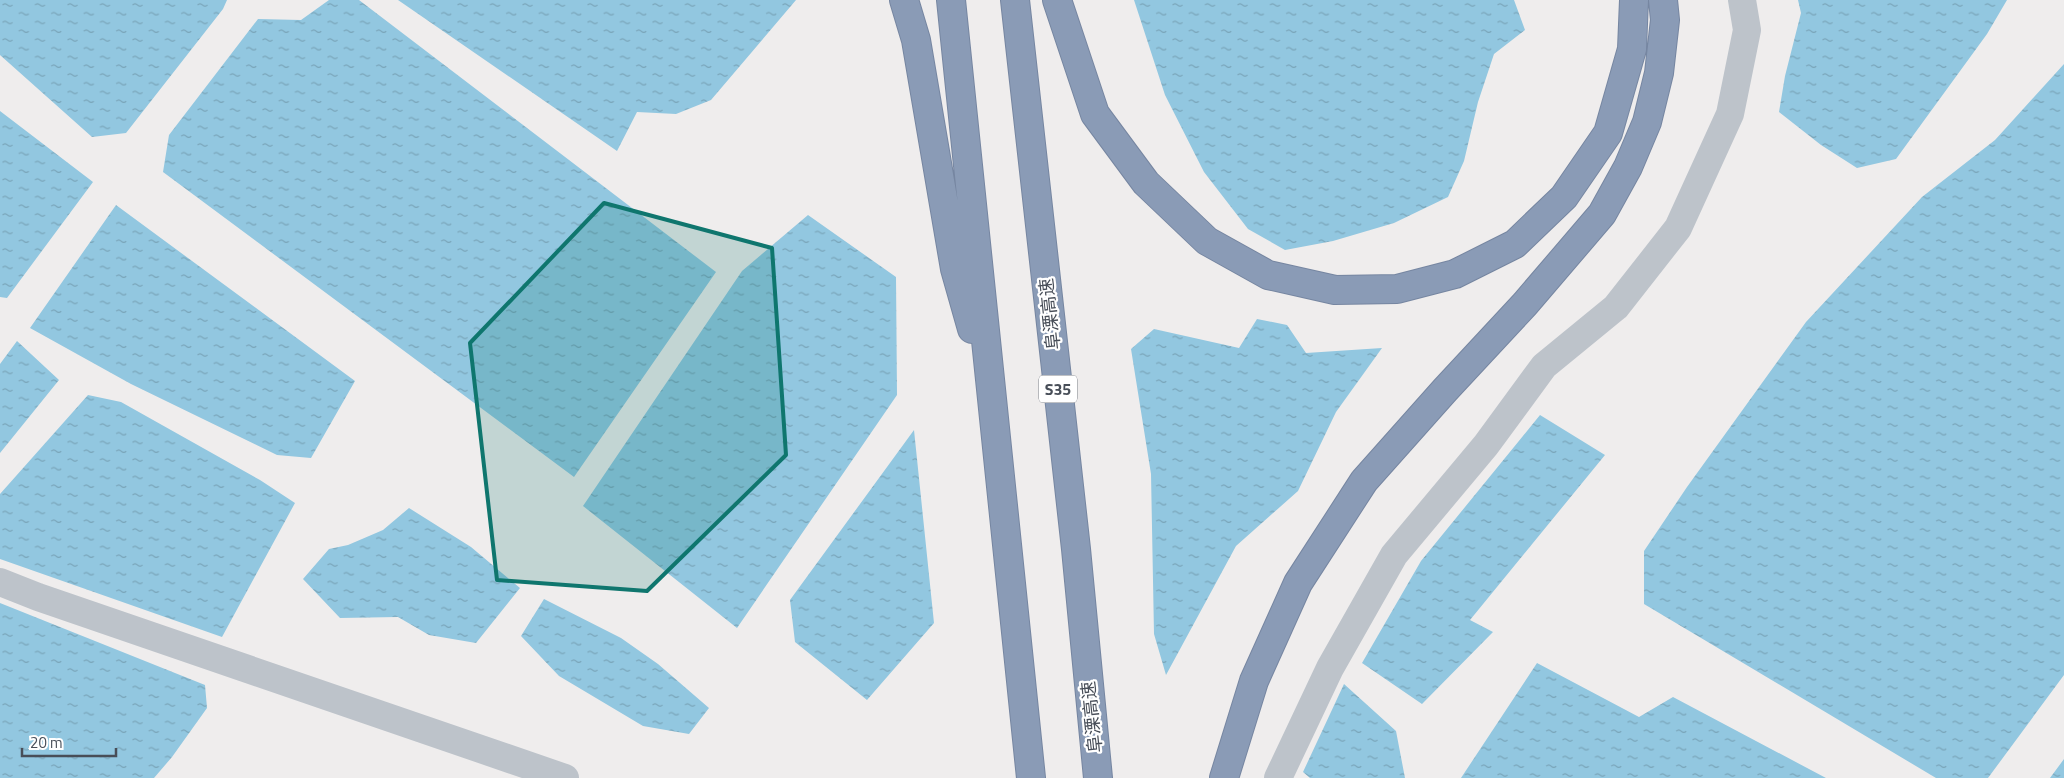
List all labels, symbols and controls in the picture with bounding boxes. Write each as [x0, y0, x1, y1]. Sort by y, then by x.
street label: 阜溧高速 [1032, 277, 1067, 351]
road number: S35 [1039, 376, 1077, 402]
street label: 阜溧高速 [1074, 680, 1109, 754]
scale bar [22, 726, 116, 758]
text: 20 m [30, 731, 63, 754]

